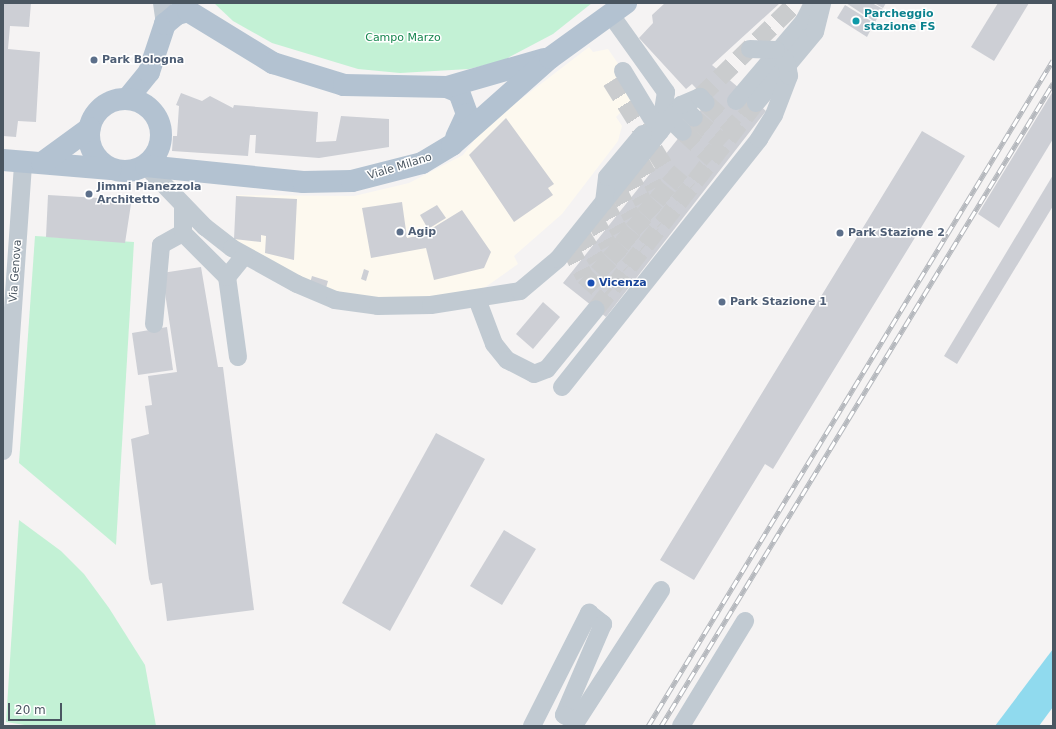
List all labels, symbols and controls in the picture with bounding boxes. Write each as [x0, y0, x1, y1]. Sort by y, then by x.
place label: Parcheggio stazione FS [864, 8, 936, 34]
marker: Parcheggio stazione FS [851, 16, 861, 26]
park label: Campo Marzo [365, 31, 441, 45]
place label: Park Bologna [102, 53, 184, 67]
marker: Park Bologna [89, 55, 99, 65]
street label: Viale Milano [366, 151, 434, 183]
place label: Jimmi Pianezzola Architetto [97, 181, 201, 207]
marker: Jimmi Pianezzola Architetto [84, 189, 94, 199]
place label: Agip [408, 225, 436, 239]
place label: Park Stazione 2 [848, 226, 945, 240]
marker: Agip [395, 227, 405, 237]
marker: Park Stazione 2 [835, 228, 845, 238]
street label: Via Genova [7, 239, 25, 303]
place label: Vicenza [599, 276, 647, 290]
marker: Vicenza [586, 278, 596, 288]
place label: Park Stazione 1 [730, 295, 827, 309]
marker: Park Stazione 1 [717, 297, 727, 307]
scale bar [10, 695, 64, 721]
text: 20 m [15, 703, 46, 717]

